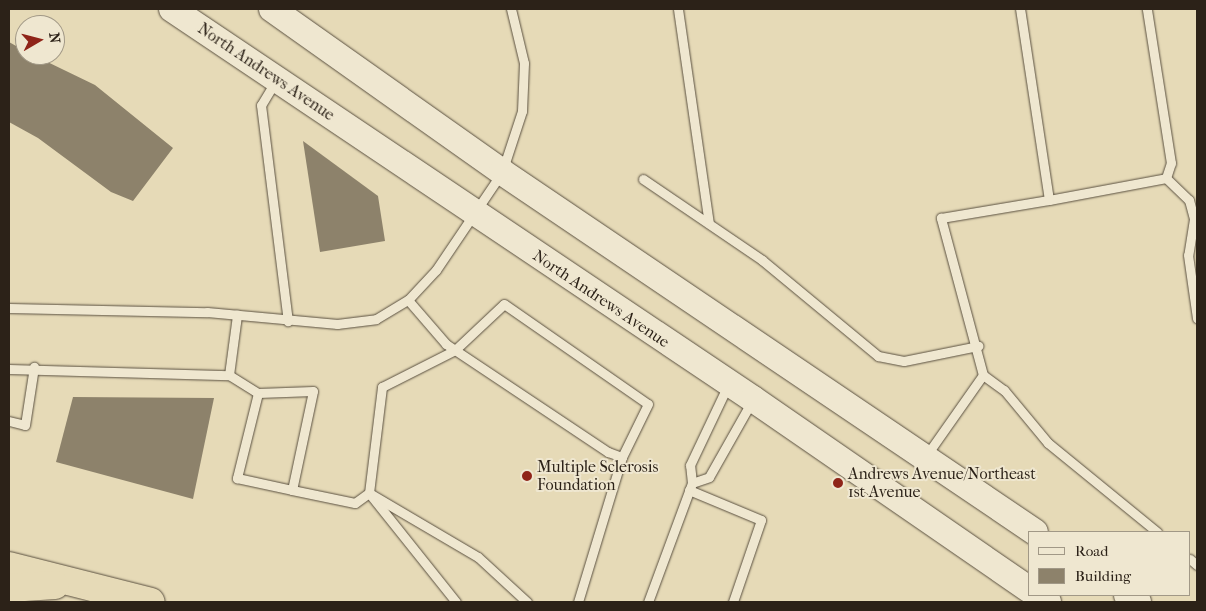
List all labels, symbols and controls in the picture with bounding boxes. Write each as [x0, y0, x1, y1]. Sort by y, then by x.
north arrow [15, 15, 65, 65]
street label: North Andrews Avenue [194, 19, 338, 125]
text: N [45, 32, 64, 44]
street label: North Andrews Avenue [529, 246, 673, 352]
place label: Multiple Sclerosis Foundation [537, 457, 658, 495]
place label: Andrews Avenue/Northeast 1st Avenue [848, 464, 1036, 502]
marker: Multiple Sclerosis Foundation [521, 470, 533, 482]
marker: Andrews Avenue/Northeast 1st Avenue [832, 477, 844, 489]
legend [1028, 531, 1191, 596]
text: Road [1075, 542, 1108, 560]
text: Building [1075, 567, 1131, 585]

